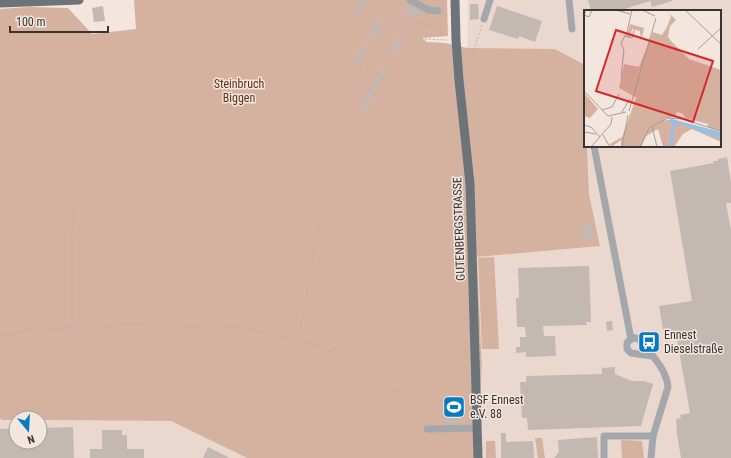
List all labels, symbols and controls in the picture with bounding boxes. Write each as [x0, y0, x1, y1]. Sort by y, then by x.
scale bar [10, 8, 108, 34]
inset map [584, 10, 721, 147]
text: 100 m [16, 15, 46, 29]
park label: Steinbruch Biggen [214, 77, 265, 105]
street label: GUTENBERGSTRASSE [450, 177, 468, 281]
place label: Ennest Dieselstraße [664, 328, 724, 356]
bus stop icon: Ennest Dieselstraße [636, 329, 662, 355]
place label: BSF Ennest e.V. 88 [470, 393, 524, 421]
sports icon: BSF Ennest e.V. 88 [441, 394, 467, 420]
north arrow [8, 410, 48, 450]
text: N [25, 432, 36, 446]

